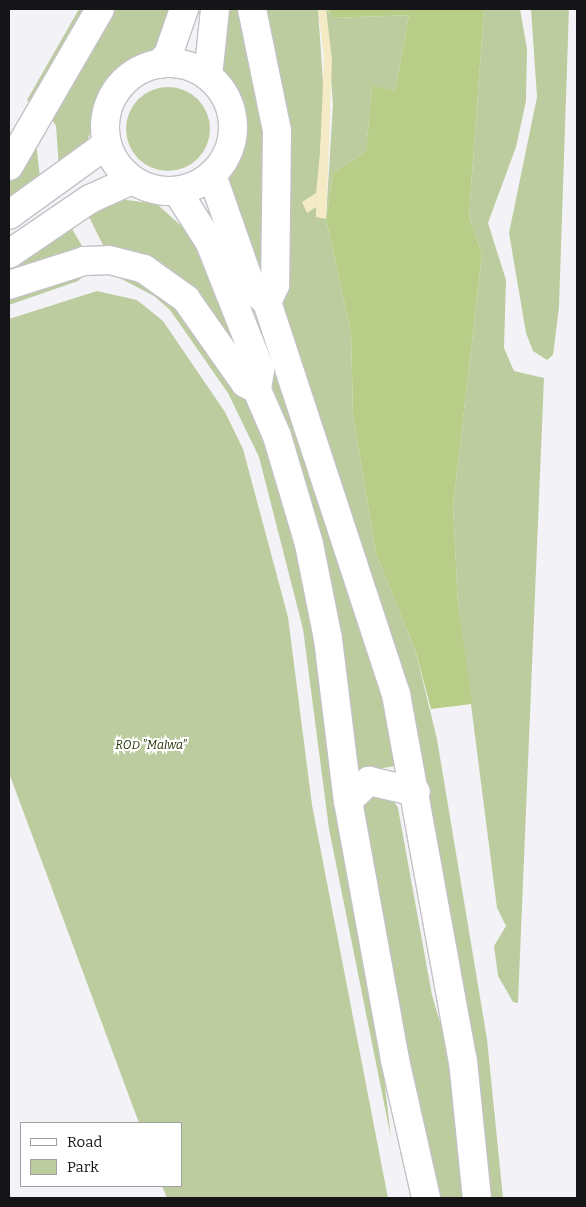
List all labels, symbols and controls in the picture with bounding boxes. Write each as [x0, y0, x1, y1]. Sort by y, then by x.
park label: ROD "Malwa" [115, 739, 187, 753]
legend [20, 1122, 182, 1187]
text: Road [67, 1133, 102, 1151]
text: Park [67, 1158, 99, 1176]

